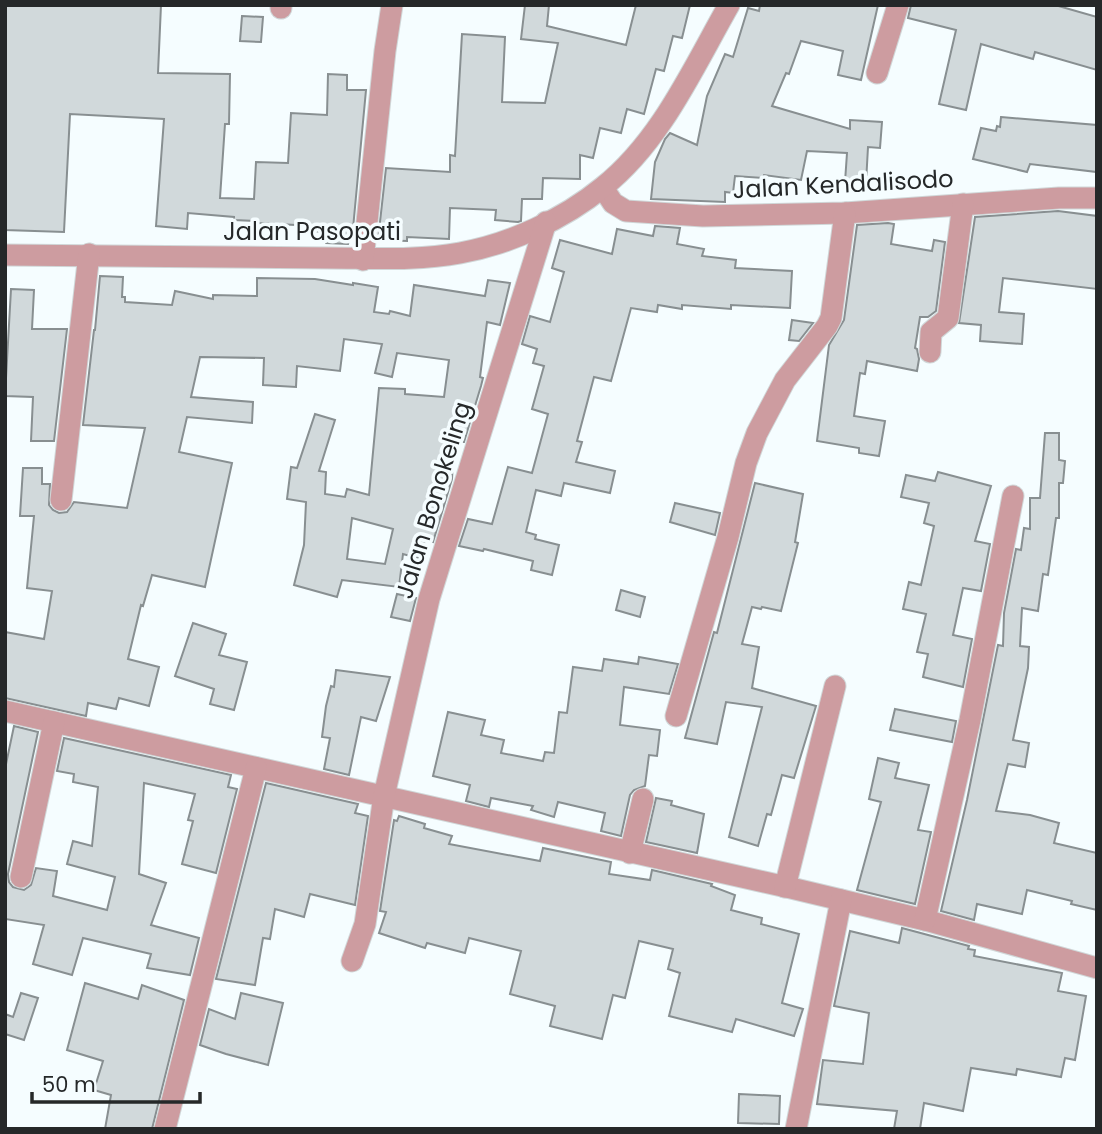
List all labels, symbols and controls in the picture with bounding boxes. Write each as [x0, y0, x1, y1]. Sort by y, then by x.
street label: Jalan Kendalisodo [732, 162, 954, 206]
street label: Jalan Pasopati [223, 215, 401, 248]
street label: Jalan Bonokeling [387, 398, 479, 602]
scale bar [32, 1060, 200, 1104]
text: 50 m [42, 1070, 96, 1099]

